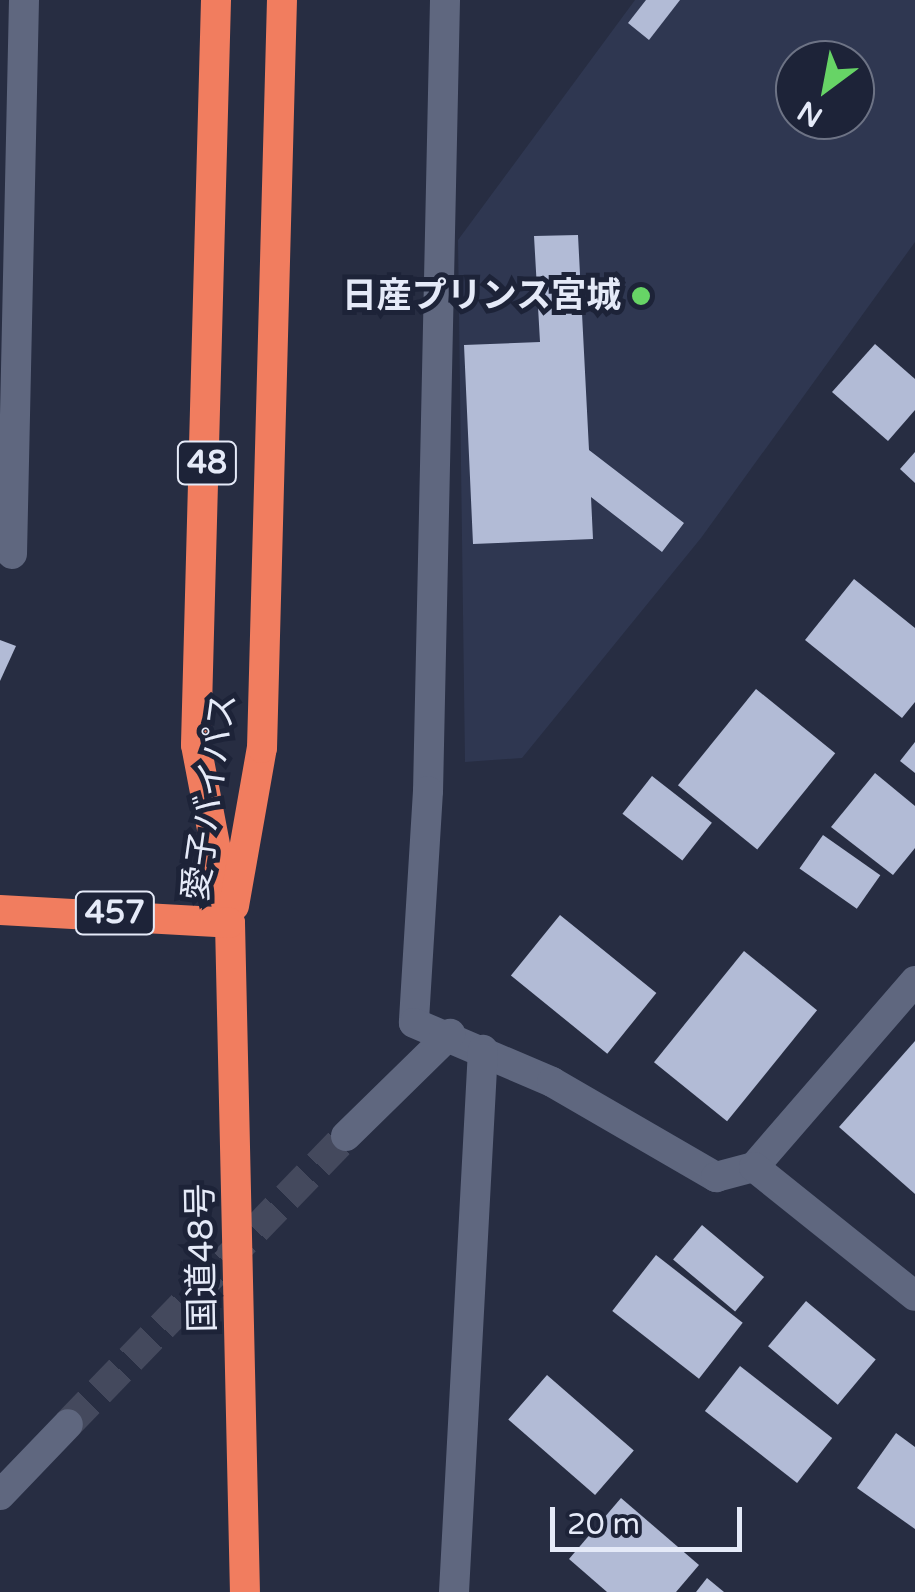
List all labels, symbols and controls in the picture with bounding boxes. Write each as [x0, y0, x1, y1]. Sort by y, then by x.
north arrow [775, 40, 875, 140]
text: N [792, 93, 829, 134]
place label: 日産プリンス宮城 [341, 275, 621, 317]
marker: 日産プリンス宮城 [630, 285, 652, 307]
road number: 48 [174, 436, 240, 490]
street label: 愛子バイパス [175, 690, 245, 904]
road number: 457 [72, 886, 158, 940]
street label: 国道48号 [180, 1183, 224, 1333]
scale bar [555, 1487, 748, 1549]
text: 20 m [567, 1506, 640, 1543]

